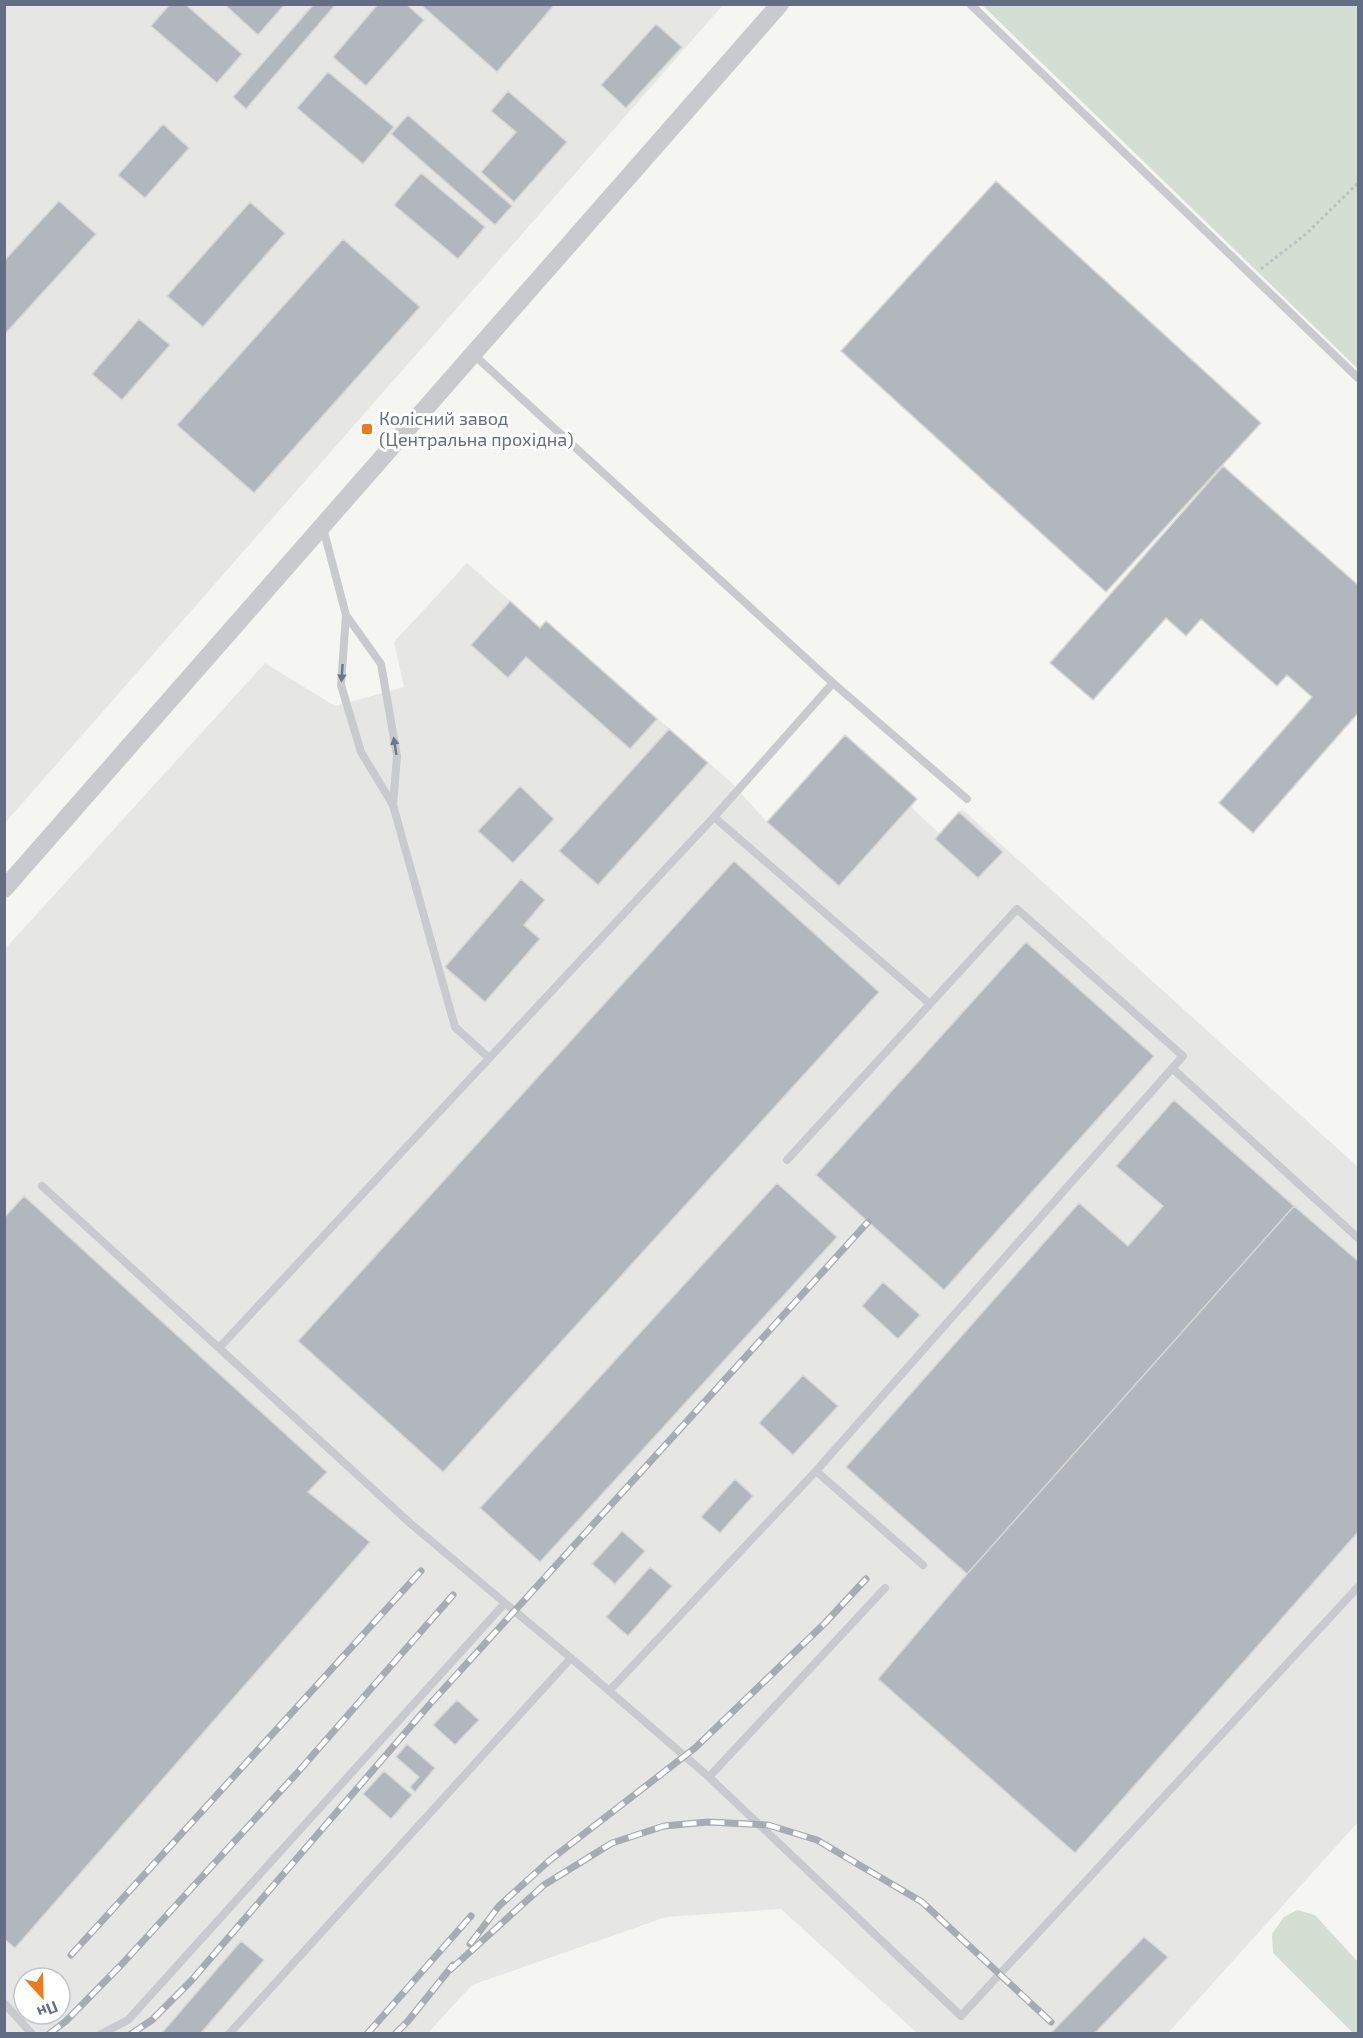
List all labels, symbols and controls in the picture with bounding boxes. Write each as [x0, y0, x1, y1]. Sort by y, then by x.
place label: Колісний завод (Центральна прохідна) [379, 407, 574, 450]
marker: Колісний завод (Центральна прохідна) [360, 422, 374, 436]
one-way arrow [337, 664, 347, 683]
one-way arrow [390, 737, 399, 756]
north arrow [12, 1966, 72, 2026]
text: Пн [35, 1998, 61, 2023]

